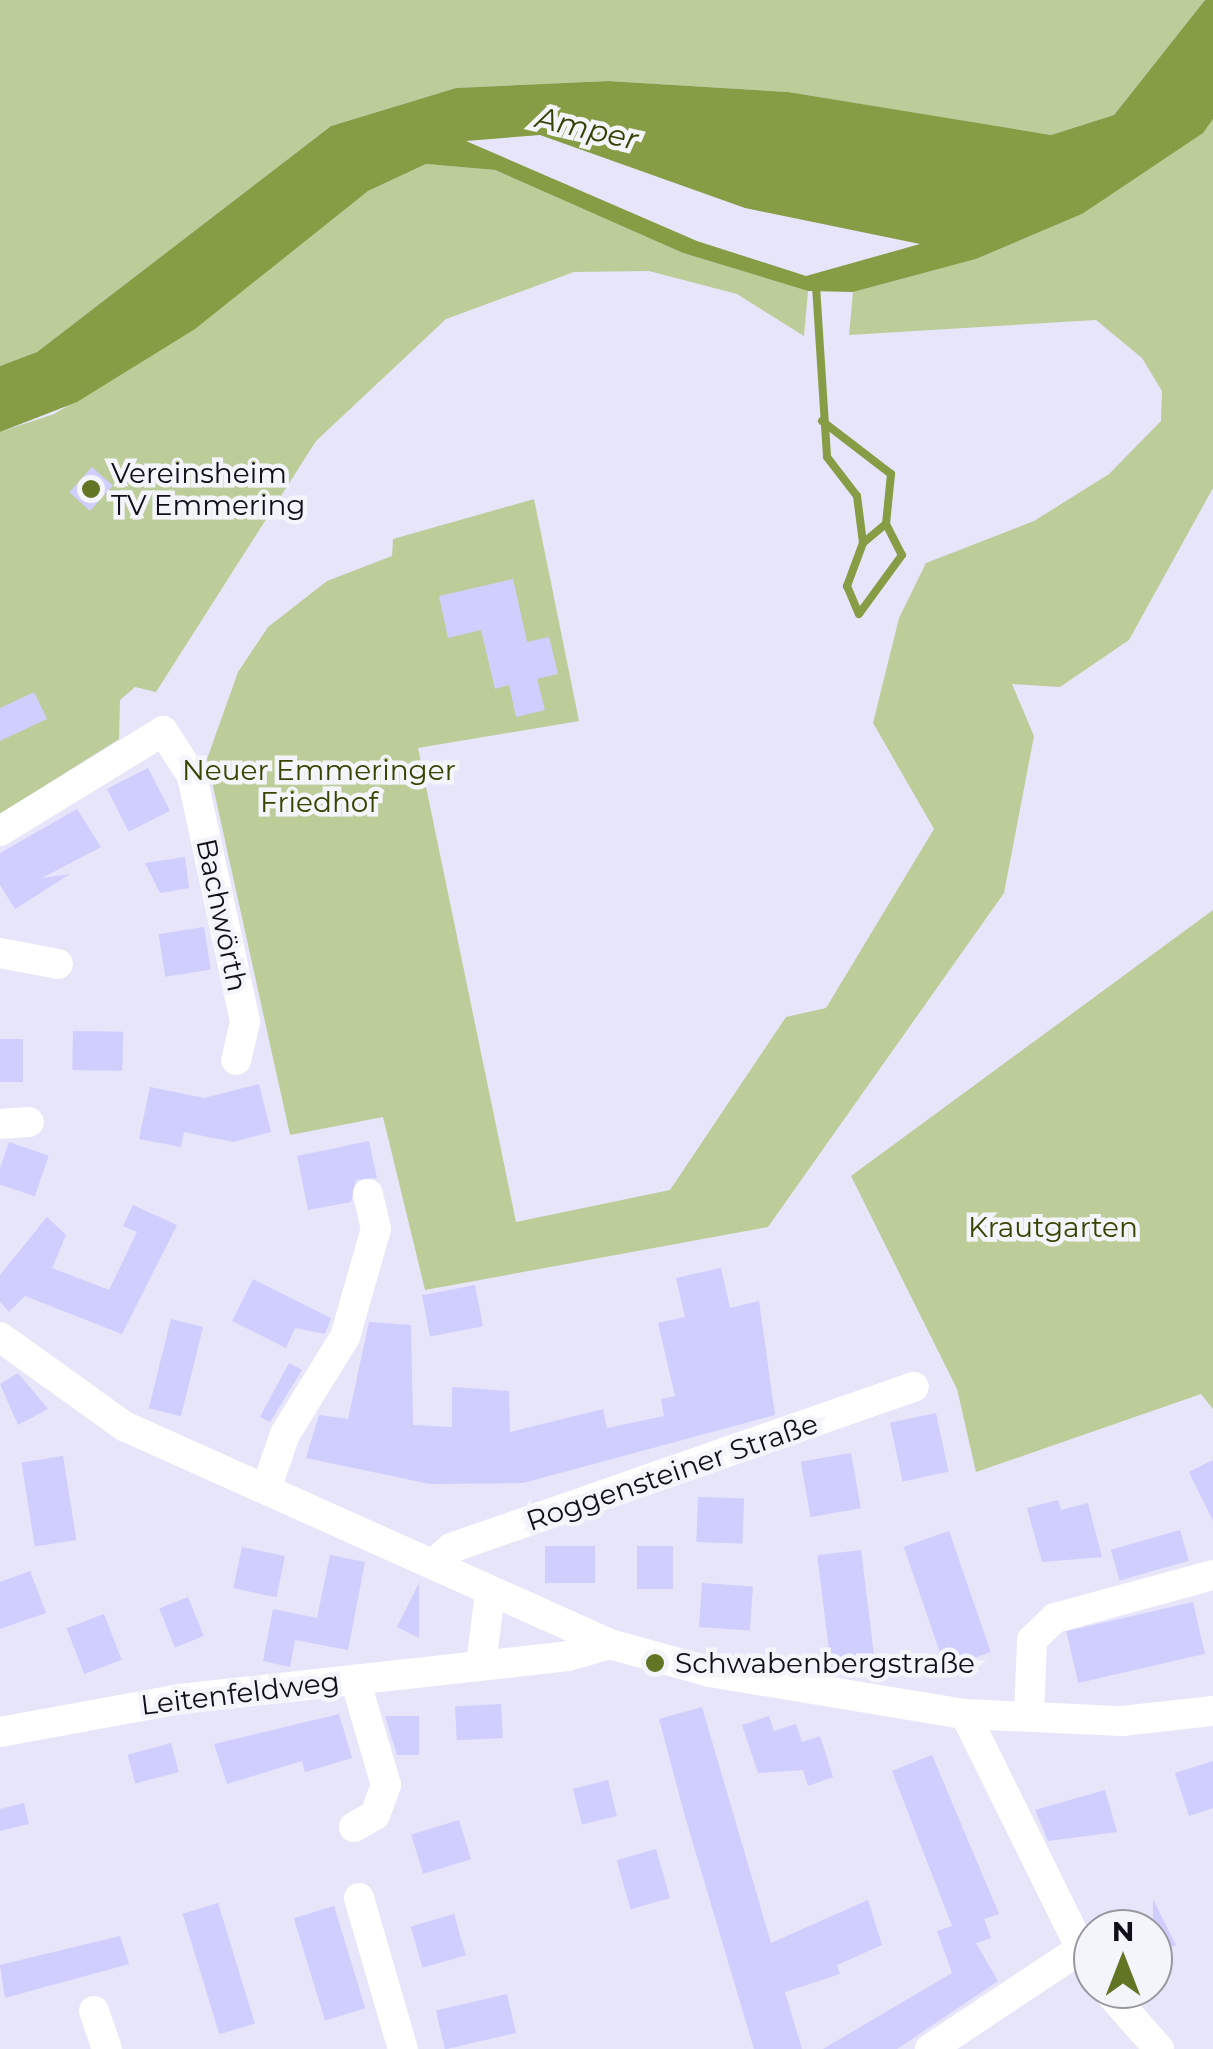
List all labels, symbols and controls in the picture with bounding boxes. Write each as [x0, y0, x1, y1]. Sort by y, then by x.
water label: Amper [532, 100, 642, 158]
place label: Vereinsheim TV Emmering [111, 456, 306, 522]
marker: Vereinsheim TV Emmering [80, 478, 102, 500]
park label: Neuer Emmeringer Friedhof [182, 753, 456, 819]
street label: Bachwörth [189, 835, 255, 995]
park label: Krautgarten [968, 1210, 1138, 1244]
street label: Roggensteiner Straße [522, 1406, 822, 1538]
place label: Schwabenbergstraße [675, 1646, 975, 1680]
marker: Schwabenbergstraße [644, 1652, 666, 1674]
street label: Leitenfeldweg [139, 1664, 341, 1722]
north arrow [1073, 1909, 1173, 2009]
text: N [1112, 1914, 1134, 1948]

